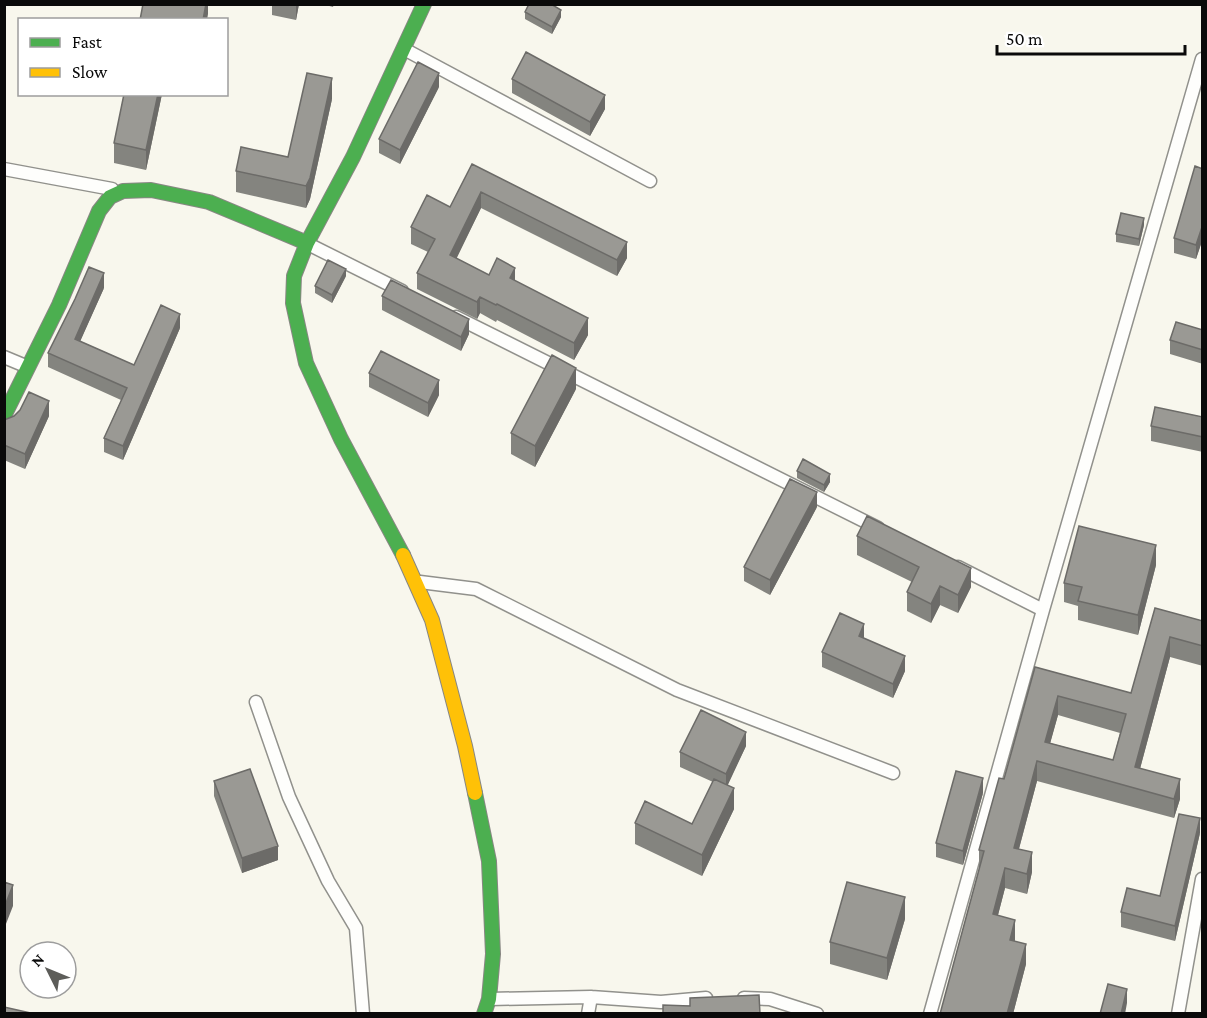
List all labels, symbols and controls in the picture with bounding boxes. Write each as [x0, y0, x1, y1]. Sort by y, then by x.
legend [18, 18, 228, 96]
scale bar [997, 18, 1184, 56]
text: 50 m [1006, 29, 1043, 49]
text: Fast [72, 32, 103, 52]
text: Slow [72, 62, 108, 82]
north arrow [18, 940, 78, 1000]
text: N [27, 950, 47, 970]

